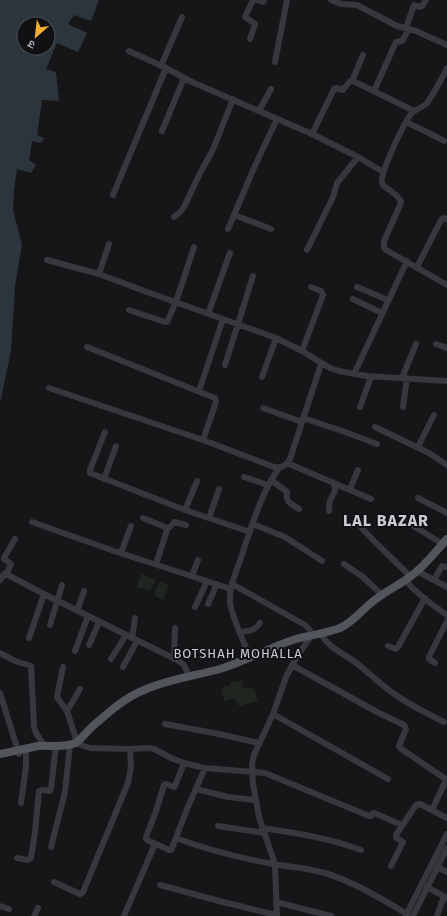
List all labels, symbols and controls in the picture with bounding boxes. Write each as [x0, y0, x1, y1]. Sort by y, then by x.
north arrow [16, 16, 56, 56]
text: उ [25, 37, 37, 52]
district label: LAL BAZAR [343, 511, 429, 530]
district label: BOTSHAH MOHALLA [173, 646, 303, 661]

